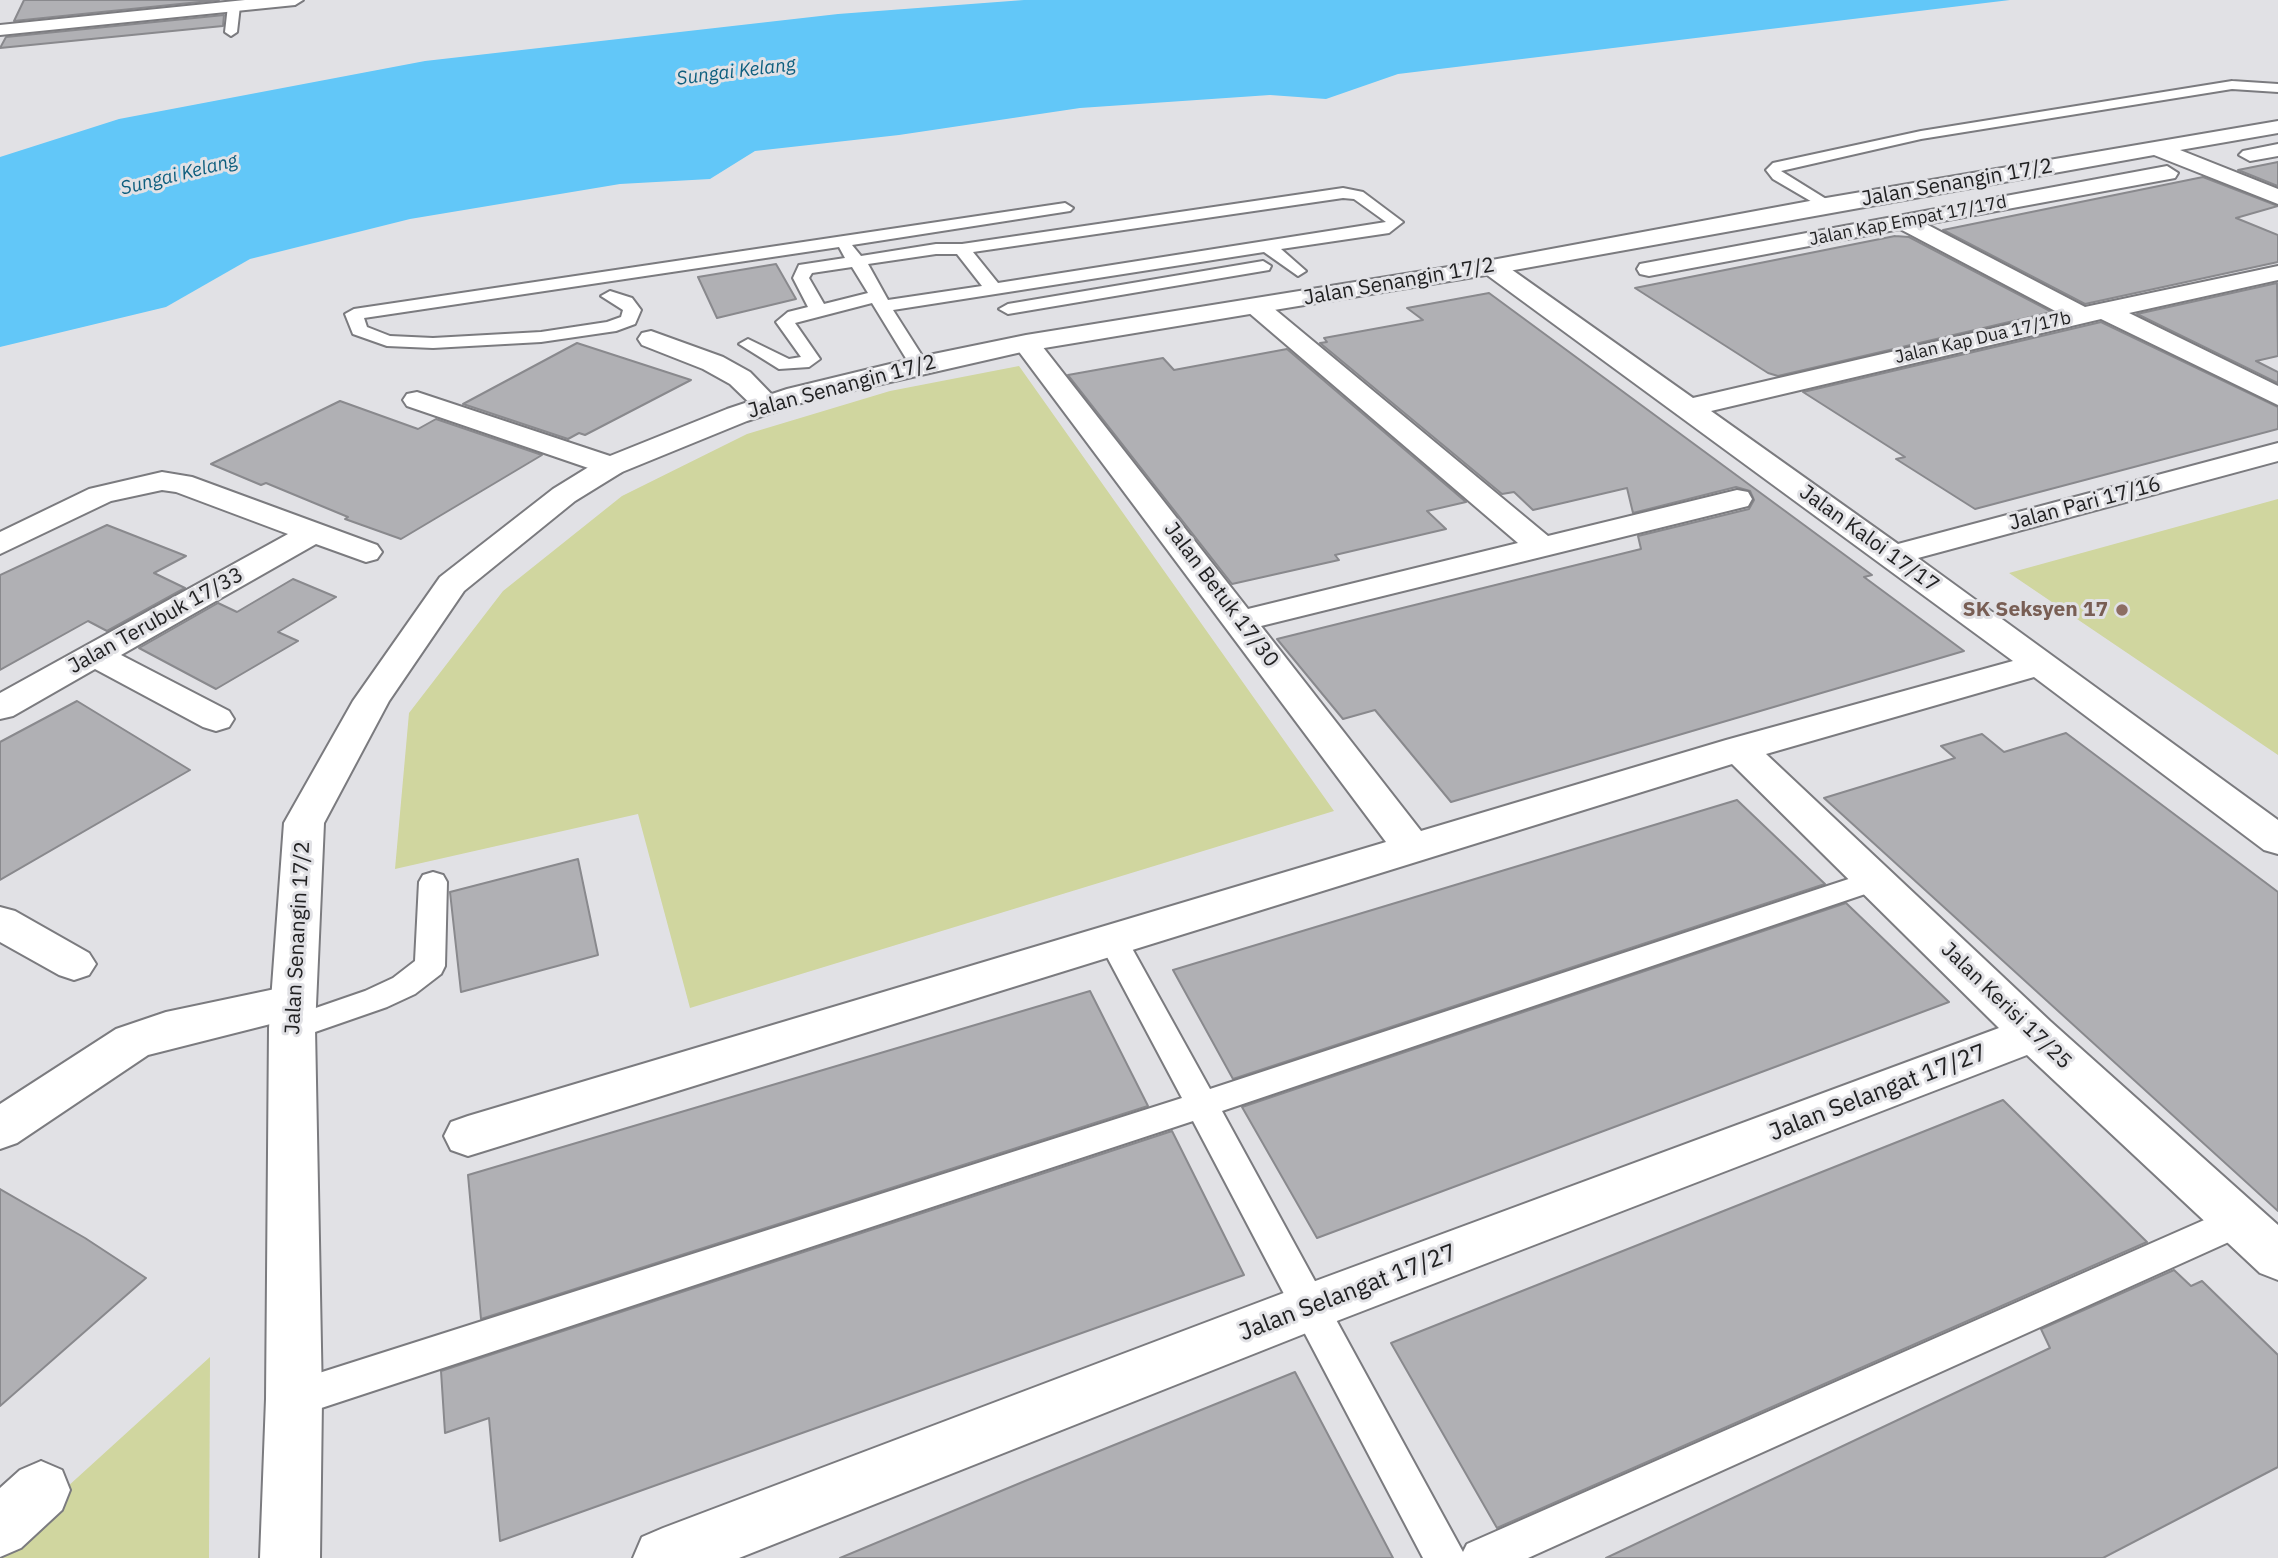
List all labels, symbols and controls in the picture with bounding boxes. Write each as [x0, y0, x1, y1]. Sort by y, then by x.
water label: Sungai Kelang [675, 53, 797, 91]
water label: Sungai Kelang [118, 149, 240, 201]
street label: Jalan Senangin 17/2 [1859, 154, 2055, 212]
street label: Jalan Kap Empat 17/17d [1807, 191, 2009, 251]
street label: Jalan Senangin 17/2 [1301, 253, 1497, 311]
street label: Jalan Kap Dua 17/17b [1893, 307, 2073, 369]
street label: Jalan Senangin 17/2 [745, 350, 939, 424]
street label: Jalan Pari 17/16 [2006, 472, 2164, 536]
street label: Jalan Kaloi 17/17 [1794, 480, 1944, 598]
street label: Jalan Betuk 17/30 [1158, 518, 1284, 672]
street label: Jalan Terubuk 17/33 [64, 562, 248, 680]
place label: SK Seksyen 17 [1963, 597, 2108, 623]
marker: SK Seksyen 17 [2114, 602, 2130, 618]
street label: Jalan Senangin 17/2 [280, 841, 316, 1035]
street label: Jalan Kerisi 17/25 [1935, 937, 2077, 1075]
street label: Jalan Selangat 17/27 [1765, 1038, 1991, 1148]
street label: Jalan Selangat 17/27 [1235, 1238, 1461, 1348]

